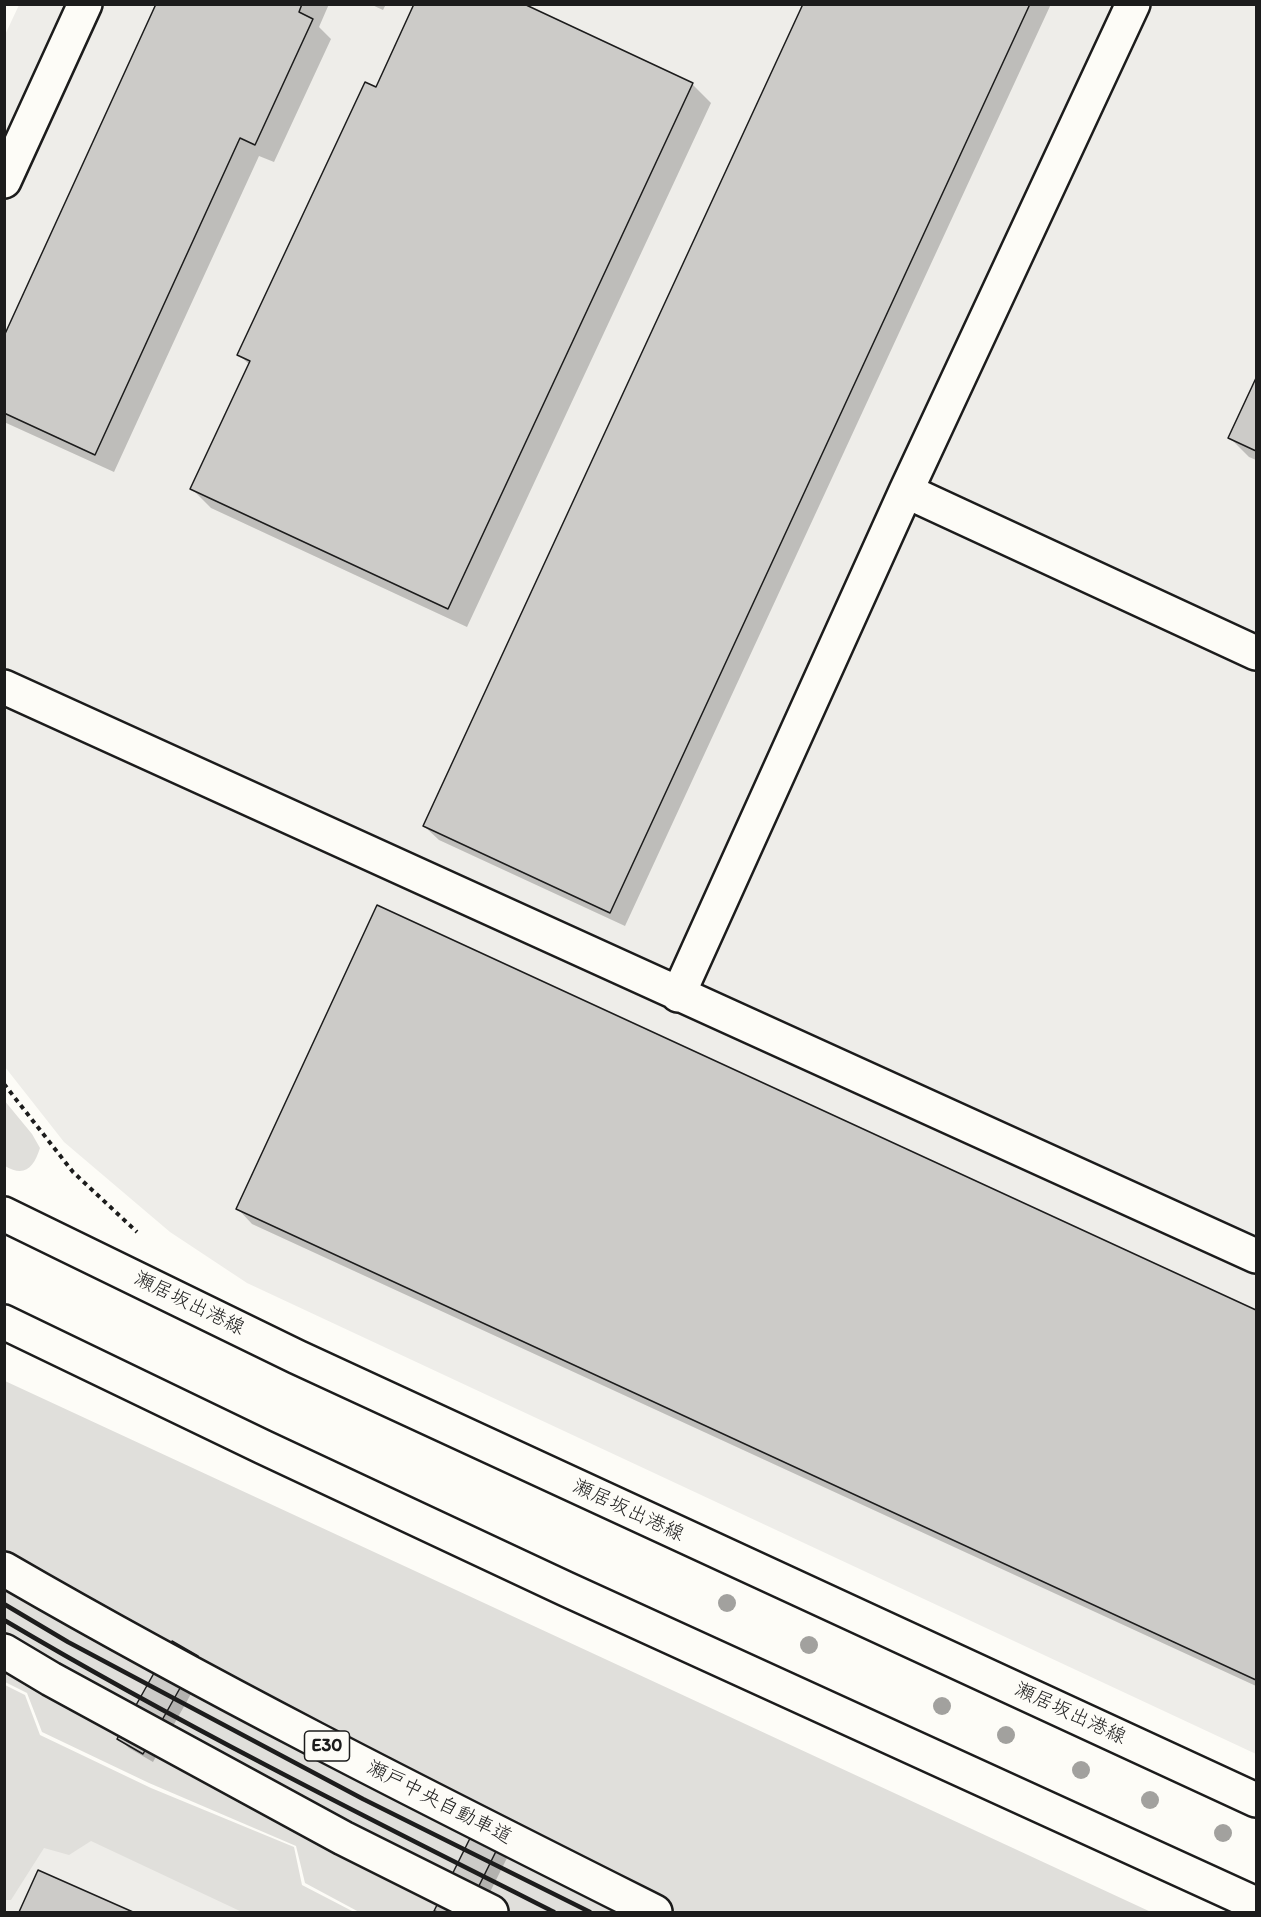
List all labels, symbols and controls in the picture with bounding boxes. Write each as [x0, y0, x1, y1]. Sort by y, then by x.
street label: 瀬居坂出港線 [130, 1267, 248, 1341]
street label: 瀬居坂出港線 [569, 1475, 687, 1547]
street label: 瀬居坂出港線 [1011, 1678, 1129, 1750]
road number: E30 [304, 1731, 350, 1761]
street label: 瀬戸中央自動車道 [362, 1756, 516, 1850]

